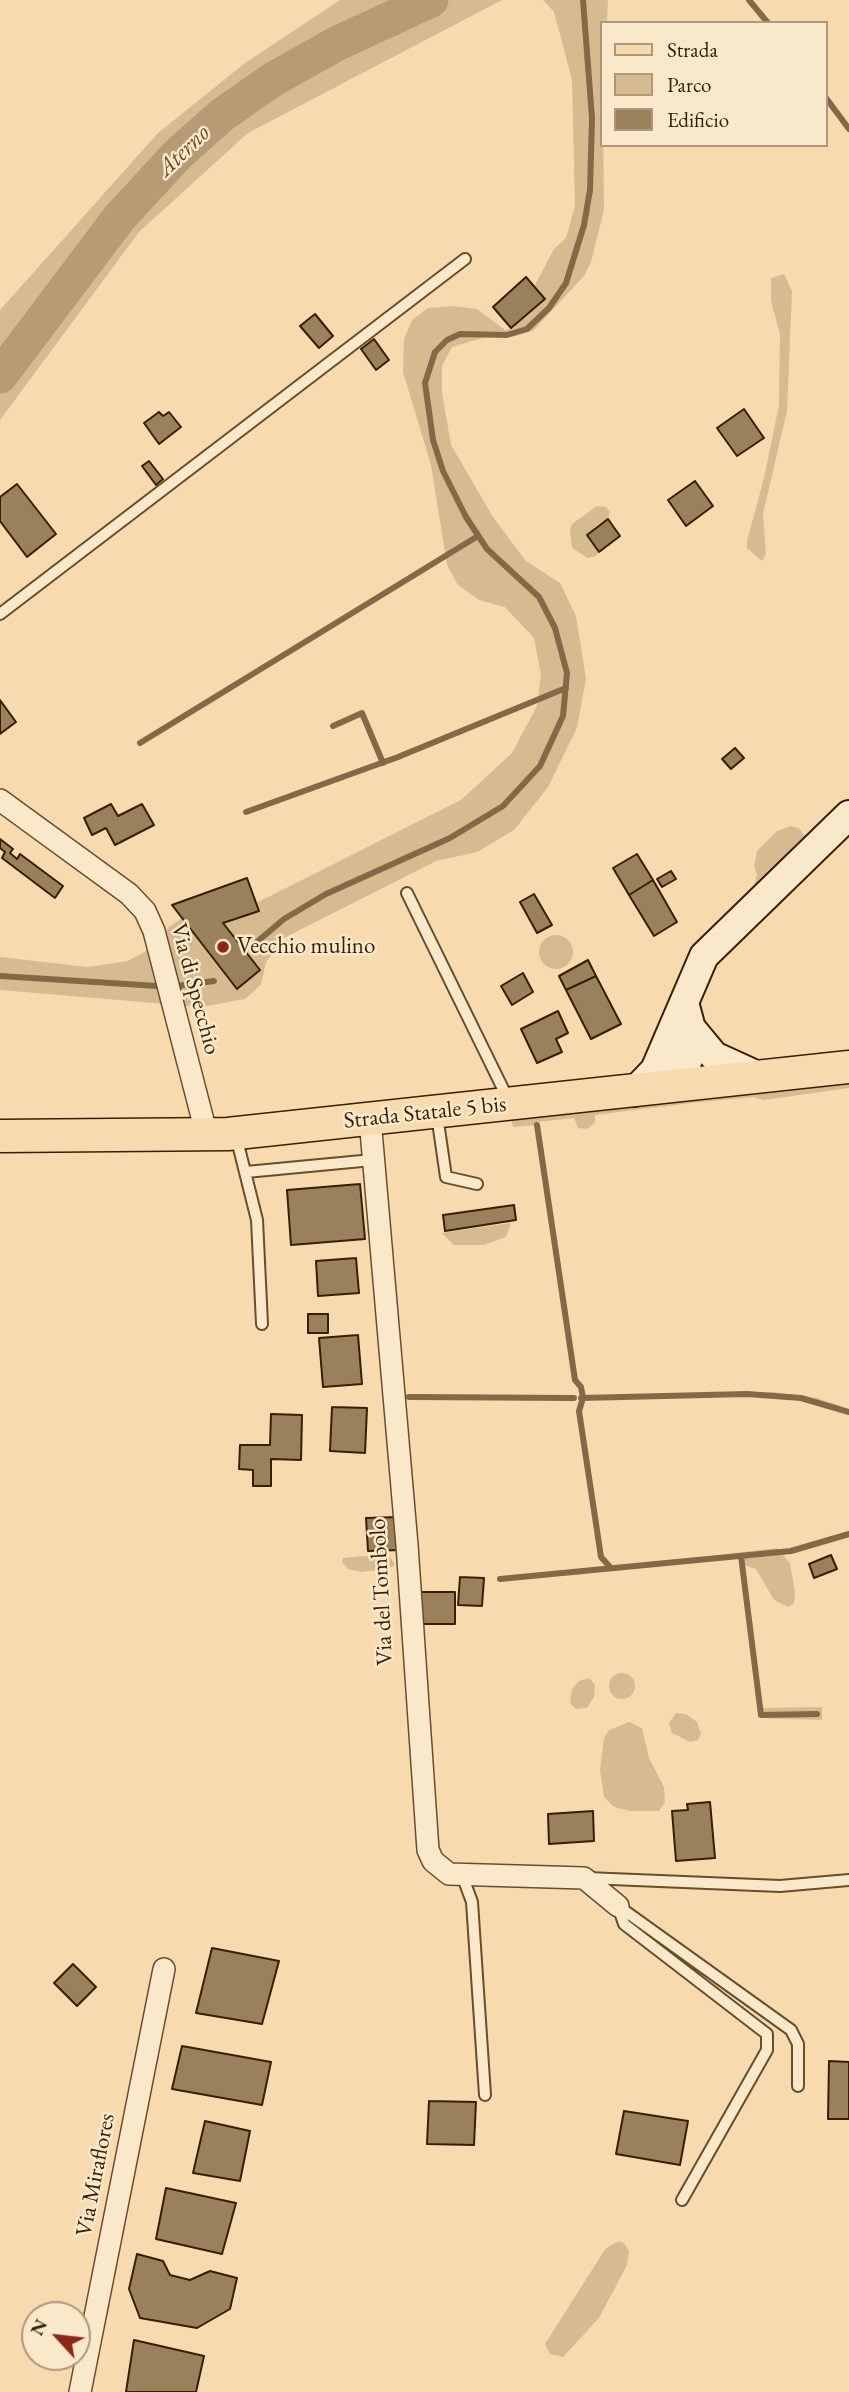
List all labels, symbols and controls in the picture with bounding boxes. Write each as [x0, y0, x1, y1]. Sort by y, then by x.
legend [600, 21, 828, 147]
text: Strada [667, 36, 718, 63]
text: Parco [667, 71, 711, 98]
text: Edificio [667, 106, 729, 133]
water label: Aterno [152, 119, 216, 183]
street label: Via di Specchio [164, 920, 226, 1058]
place label: Vecchio mulino [237, 933, 375, 961]
marker: Vecchio mulino [215, 939, 231, 955]
street label: Strada Statale 5 bis [342, 1091, 508, 1135]
street label: Via del Tombolo [364, 1518, 400, 1666]
street label: Via Miraflores [71, 2111, 121, 2239]
north arrow [21, 2301, 91, 2371]
text: N [24, 2315, 53, 2340]

